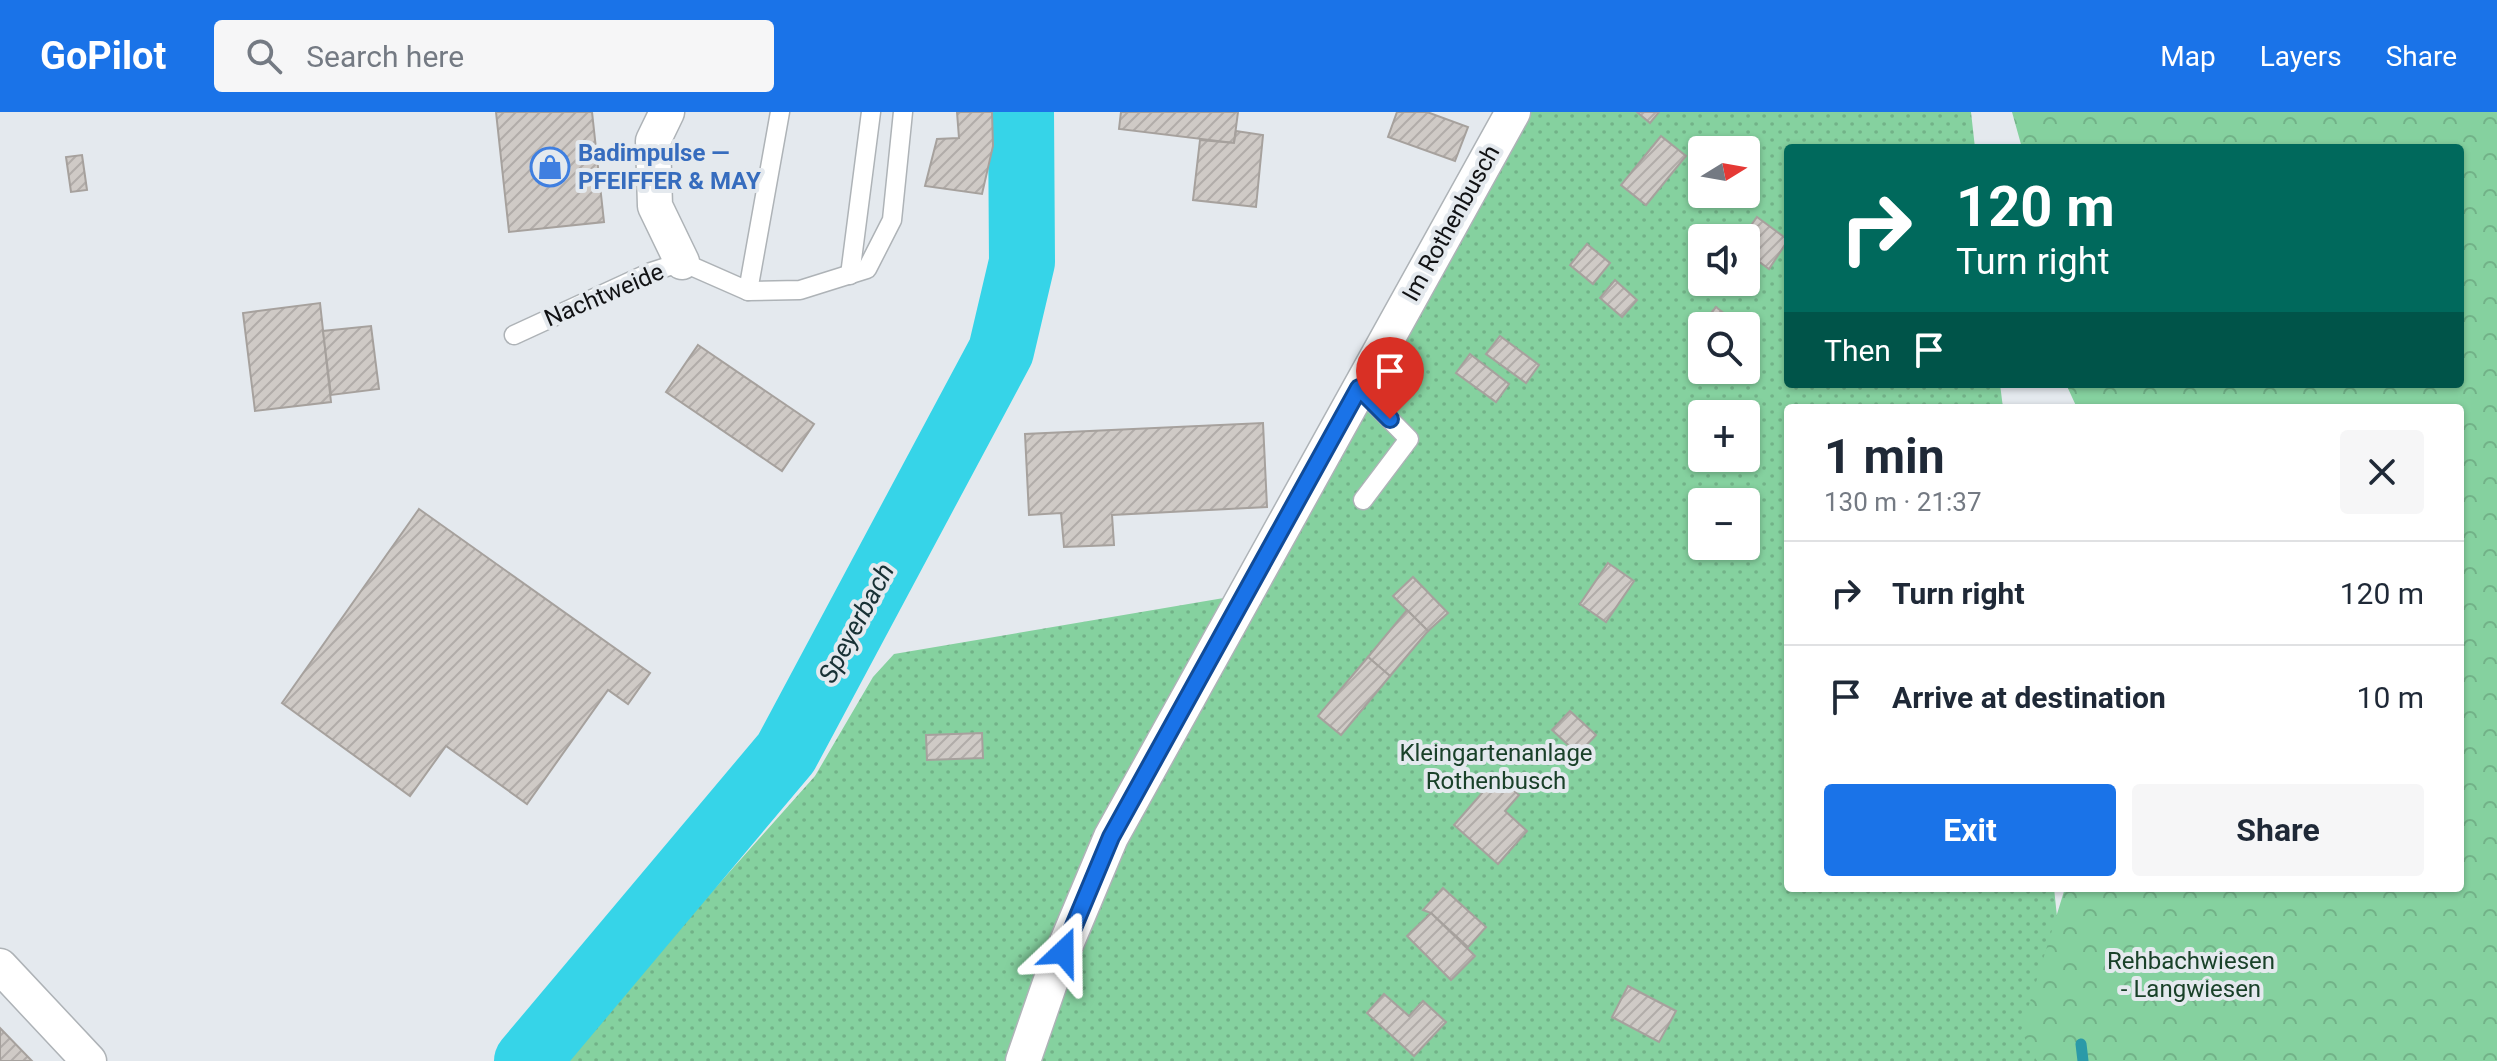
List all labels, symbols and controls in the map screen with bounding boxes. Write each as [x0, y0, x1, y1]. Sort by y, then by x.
search box [214, 20, 774, 92]
text: GoPilot [40, 34, 166, 78]
icon: search [242, 34, 286, 78]
text: Search here [306, 39, 464, 74]
text: Map [2160, 40, 2216, 73]
text: Layers [2260, 40, 2342, 73]
text: Share [2386, 40, 2457, 73]
north arrow [1688, 136, 1760, 208]
map controls [1688, 136, 1760, 560]
place label: Badimpulse — PFEIFFER & MAY [578, 139, 761, 195]
street label: Im Rothenbusch [1397, 140, 1505, 306]
shop icon: Badimpulse — PFEIFFER & MAY [529, 146, 571, 188]
text: 120 m [1956, 174, 2115, 240]
icon: right [1824, 176, 1928, 280]
button: sound [1688, 224, 1760, 296]
text: Turn right [1956, 241, 2109, 283]
street label: Nachtweide [540, 257, 668, 333]
button: search [1688, 312, 1760, 384]
icon: arrive [1907, 328, 1951, 372]
text: Then [1824, 333, 1891, 368]
pin [1356, 337, 1424, 419]
icon: arrive [1368, 349, 1412, 393]
button: + [1688, 400, 1760, 472]
text: 1 min [1824, 428, 1945, 485]
button: close [2340, 430, 2424, 514]
text: 130 m · 21:37 [1824, 487, 1982, 517]
button: − [1688, 488, 1760, 560]
water label: Speyerbach [812, 558, 900, 688]
icon: right [1824, 571, 1868, 615]
text: Turn right [1892, 576, 2025, 611]
text: 120 m [2340, 576, 2424, 611]
icon: arrive [1824, 675, 1868, 719]
text: Arrive at destination [1892, 680, 2166, 715]
text: 10 m [2357, 680, 2424, 715]
park label: Kleingartenanlage Rothenbusch [1399, 739, 1593, 795]
button: Exit [1824, 784, 2116, 876]
button: Share [2132, 784, 2424, 876]
position arrow [1021, 910, 1105, 994]
park label: Rehbachwiesen - Langwiesen [2107, 947, 2275, 1003]

